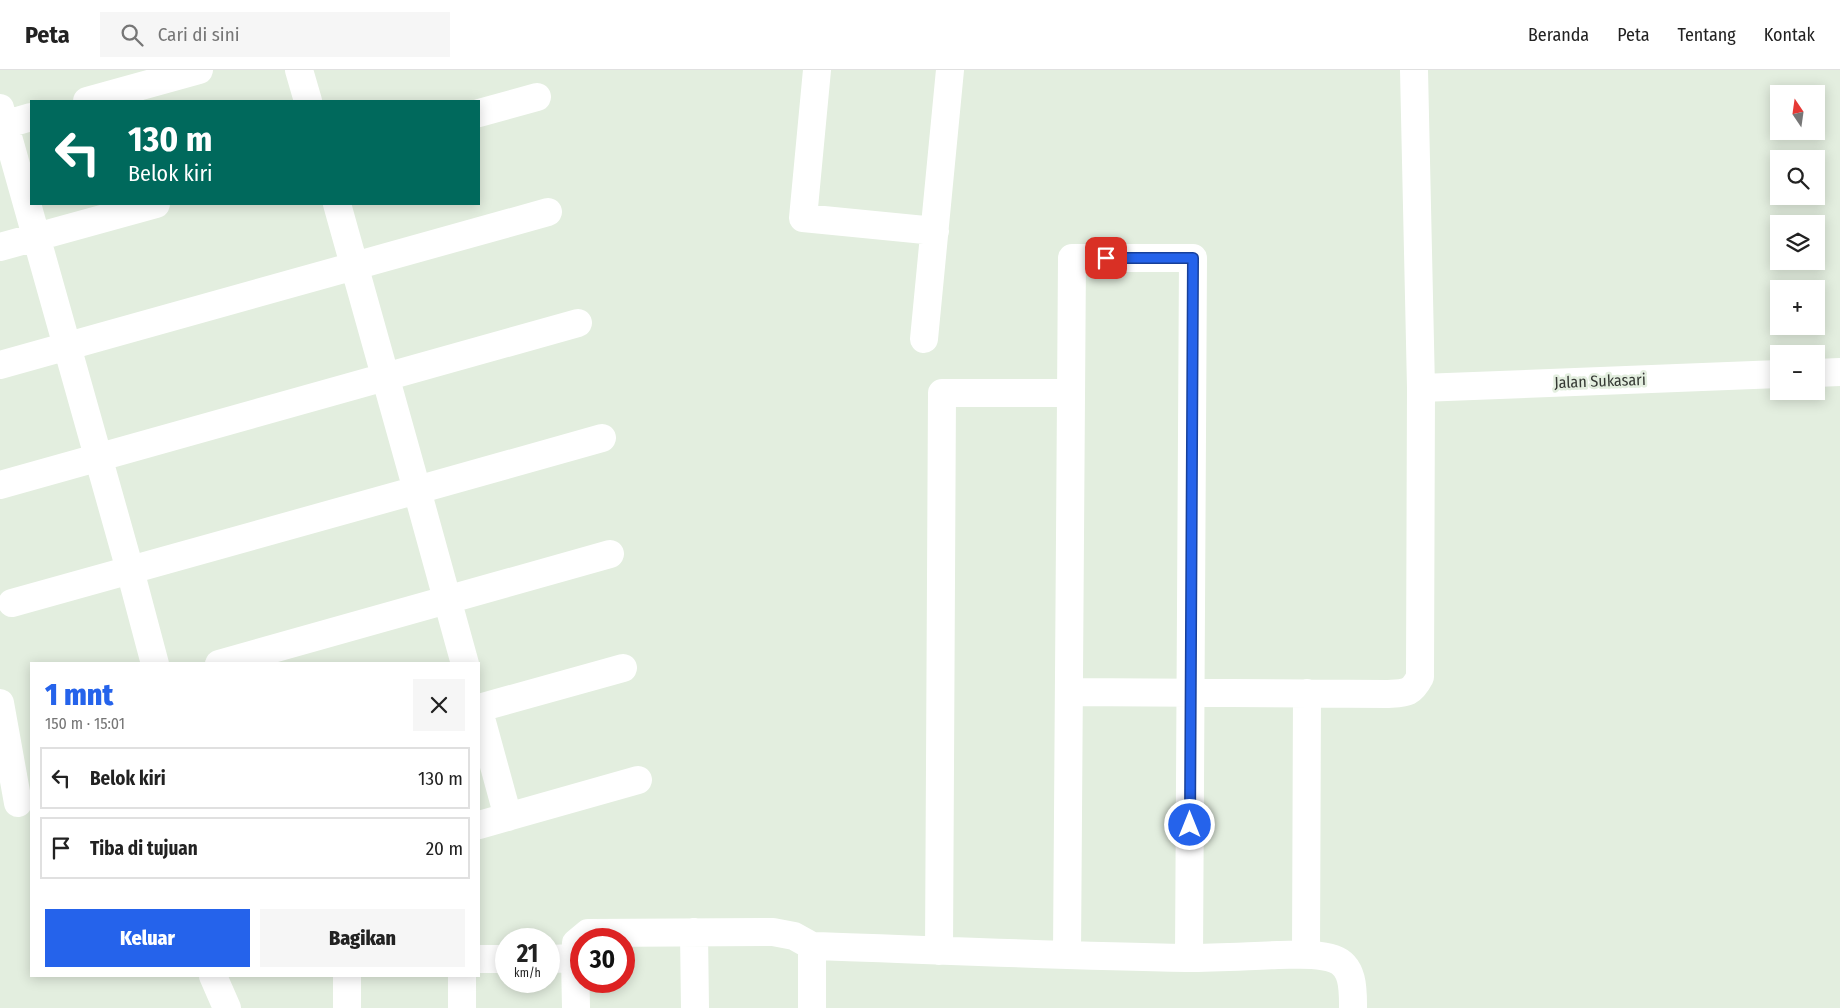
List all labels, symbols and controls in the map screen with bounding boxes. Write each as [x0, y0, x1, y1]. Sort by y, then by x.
search box [100, 12, 450, 57]
text: Peta [25, 21, 70, 49]
icon: search [118, 21, 146, 49]
text: Cari di sini [158, 23, 239, 46]
text: Beranda [1528, 24, 1589, 46]
text: Peta [1617, 24, 1650, 46]
text: Tentang [1678, 24, 1736, 46]
text: Kontak [1764, 24, 1815, 46]
north arrow [1770, 85, 1825, 140]
map controls [1770, 85, 1825, 400]
text: 130 m [128, 118, 212, 160]
icon: left [45, 120, 110, 185]
button: search [1770, 150, 1825, 205]
text: Belok kiri [128, 160, 213, 187]
button: layers [1770, 215, 1825, 270]
pin [1085, 237, 1127, 279]
icon: arrive [1092, 244, 1120, 272]
button: + [1770, 280, 1825, 335]
button: − [1770, 345, 1825, 400]
street label: Jalan Sukasari [1554, 370, 1646, 392]
text: 1 mnt [45, 677, 113, 713]
button: close [413, 679, 465, 731]
text: 150 m · 15:01 [45, 714, 125, 733]
icon: left [47, 764, 75, 792]
text: Belok kiri [90, 767, 166, 790]
text: 130 m [418, 767, 463, 790]
position arrow [1163, 798, 1215, 850]
icon: arrive [47, 834, 75, 862]
text: Tiba di tujuan [90, 837, 198, 860]
text: 20 m [426, 837, 463, 860]
button: Keluar [45, 909, 250, 967]
button: Bagikan [260, 909, 465, 967]
speed limit sign: 30 [570, 928, 635, 993]
text: 21 [517, 939, 538, 969]
text: km/h [514, 966, 541, 980]

